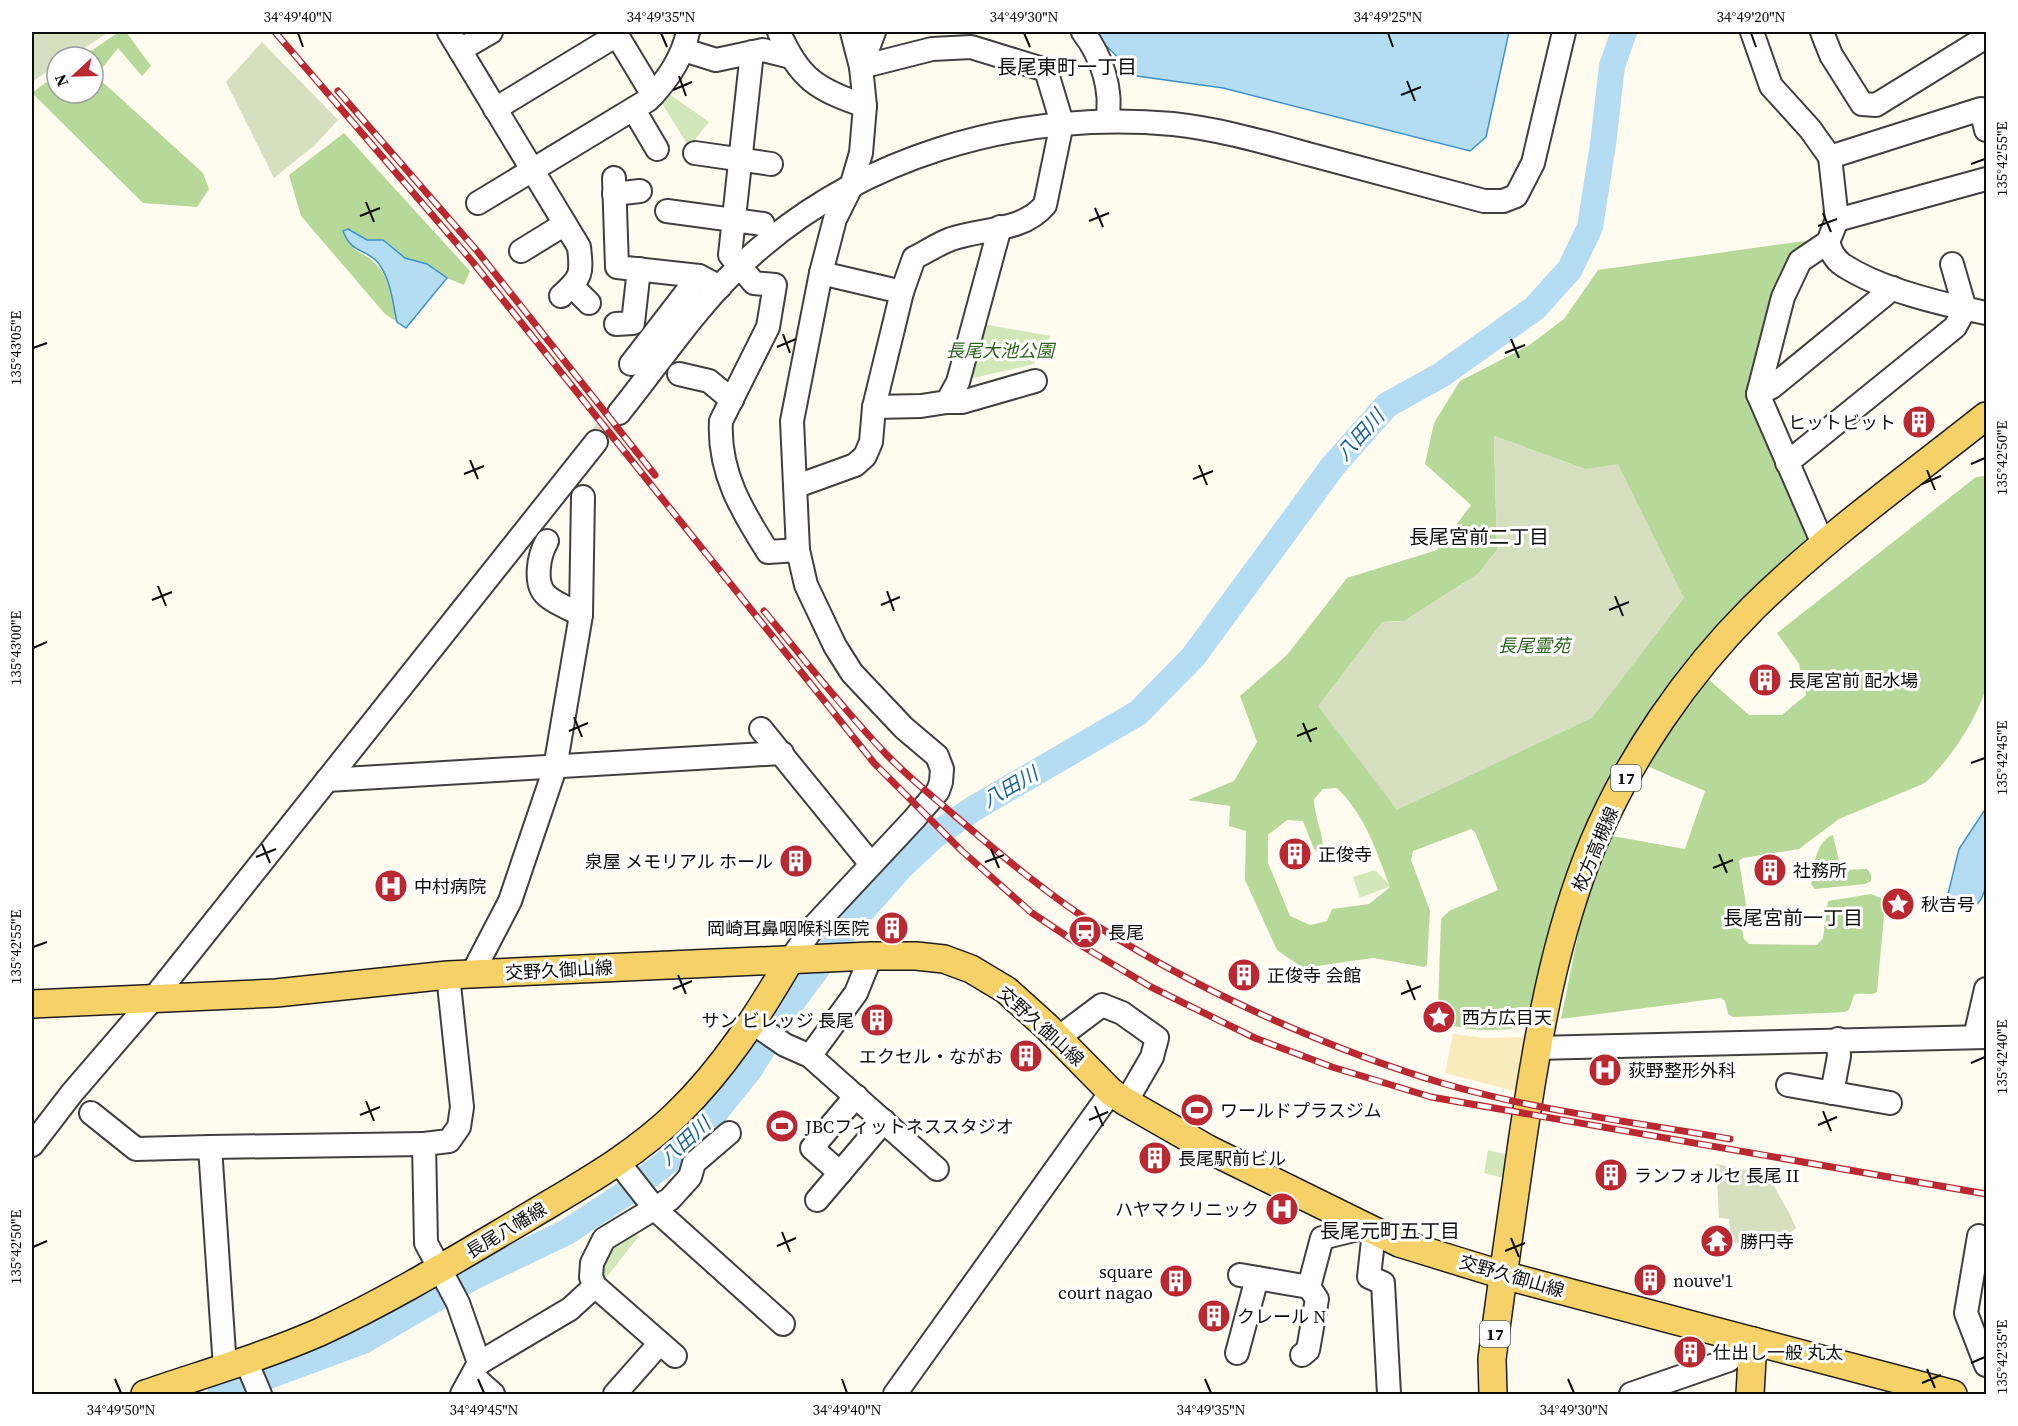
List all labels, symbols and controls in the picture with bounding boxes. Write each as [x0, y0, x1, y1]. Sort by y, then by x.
text: 34°49'40"N [263, 6, 333, 27]
text: 34°49'35"N [626, 6, 696, 27]
text: 34°49'30"N [989, 6, 1059, 27]
text: 34°49'25"N [1353, 6, 1423, 27]
text: 34°49'20"N [1716, 6, 1786, 27]
north arrow [45, 45, 105, 105]
district label: 長尾東町一丁目 [997, 53, 1137, 81]
text: N [49, 71, 73, 90]
text: 135°42'55"E [1991, 122, 2012, 196]
text: 135°43'05"E [5, 311, 26, 385]
park label: 長尾大池公園 [946, 338, 1057, 363]
water label: 八田川 [1330, 402, 1392, 467]
building icon: ヒットビット [1901, 404, 1937, 440]
place label: ヒットビット [1788, 410, 1896, 435]
text: 135°42'50"E [1991, 421, 2012, 495]
district label: 長尾宮前二丁目 [1409, 523, 1549, 551]
text: 135°43'00"E [5, 611, 26, 685]
park label: 長尾霊苑 [1498, 633, 1573, 658]
building icon: 長尾宮前 配水場 [1747, 662, 1783, 698]
place label: 長尾宮前 配水場 [1788, 668, 1918, 693]
text: 135°42'45"E [1991, 721, 2012, 795]
water label: 八田川 [977, 759, 1045, 814]
road number: 17 [1611, 765, 1641, 791]
street label: 枚方高槻線 [1566, 803, 1624, 895]
building icon: 正俊寺 [1277, 836, 1313, 872]
place label: 正俊寺 [1318, 842, 1372, 867]
building icon: 泉屋 メモリアル ホール [778, 843, 814, 879]
place label: 泉屋 メモリアル ホール [585, 849, 773, 874]
building icon: 社務所 [1752, 852, 1788, 888]
place label: 社務所 [1793, 858, 1847, 883]
hospital icon: 中村病院 [373, 868, 409, 904]
place label: 中村病院 [414, 874, 486, 899]
place icon: 秋吉号 [1880, 886, 1916, 922]
place label: 秋吉号 [1921, 892, 1975, 917]
district label: 長尾宮前一丁目 [1723, 904, 1863, 932]
text: 135°42'55"E [5, 910, 26, 984]
building icon: 岡崎耳鼻咽喉科医院 [874, 910, 910, 946]
station icon: 長尾 [1067, 914, 1103, 950]
place label: 岡崎耳鼻咽喉科医院 [707, 916, 869, 941]
place label: 長尾 [1108, 920, 1144, 945]
street label: 交野久御山線 [504, 955, 614, 985]
building icon: 正俊寺 会館 [1226, 957, 1262, 993]
place label: 正俊寺 会館 [1267, 963, 1361, 988]
street label: 交野久御山線 [993, 981, 1089, 1071]
place icon: 西方広目天 [1421, 999, 1457, 1035]
building icon: サン ビレッジ 長尾 [859, 1002, 895, 1038]
place label: 西方広目天 [1462, 1005, 1552, 1030]
place label: サン ビレッジ 長尾 [702, 1008, 854, 1033]
text: 135°42'40"E [1991, 1020, 2012, 1094]
building icon: エクセル・ながお [1008, 1038, 1044, 1074]
place label: エクセル・ながお [859, 1044, 1003, 1069]
hospital icon: 荻野整形外科 [1587, 1052, 1623, 1088]
place label: 荻野整形外科 [1628, 1058, 1736, 1083]
sports icon: ワールドプラスジム [1179, 1092, 1215, 1128]
place label: ワールドプラスジム [1220, 1098, 1382, 1123]
sports icon: JBCフィットネススタジオ [764, 1108, 800, 1144]
water label: 八田川 [653, 1109, 718, 1171]
place label: JBCフィットネススタジオ [804, 1114, 1014, 1139]
building icon: 長尾駅前ビル [1137, 1140, 1173, 1176]
place label: 長尾駅前ビル [1178, 1146, 1286, 1171]
building icon: ランフォルセ 長尾 II [1593, 1157, 1629, 1193]
place label: ランフォルセ 長尾 II [1634, 1163, 1799, 1188]
hospital icon: ハヤマクリニック [1264, 1191, 1300, 1227]
street label: 長尾八幡線 [461, 1196, 551, 1264]
place label: ハヤマクリニック [1115, 1197, 1259, 1222]
text: 135°42'50"E [5, 1210, 26, 1284]
district label: 長尾元町五丁目 [1320, 1217, 1460, 1245]
temple icon: 勝円寺 [1699, 1223, 1735, 1259]
place label: 勝円寺 [1740, 1229, 1794, 1254]
street label: 交野久御山線 [1457, 1249, 1567, 1303]
place label: square court nagao [1058, 1259, 1153, 1305]
building icon: nouve'1 [1632, 1262, 1668, 1298]
building icon: square court nagao [1158, 1263, 1194, 1299]
place label: nouve'1 [1673, 1268, 1734, 1293]
building icon: クレール N [1196, 1298, 1232, 1334]
place label: クレール N [1237, 1304, 1326, 1329]
text: 135°42'35"E [1991, 1320, 2012, 1394]
road number: 17 [1480, 1321, 1510, 1347]
building icon: 仕出し一般 丸太 [1672, 1334, 1708, 1370]
place label: 仕出し一般 丸太 [1713, 1340, 1843, 1365]
text: 34°49'50"N [86, 1399, 156, 1420]
text: 34°49'45"N [449, 1399, 519, 1420]
text: 34°49'40"N [812, 1399, 882, 1420]
text: 34°49'35"N [1176, 1399, 1246, 1420]
text: 34°49'30"N [1539, 1399, 1609, 1420]

